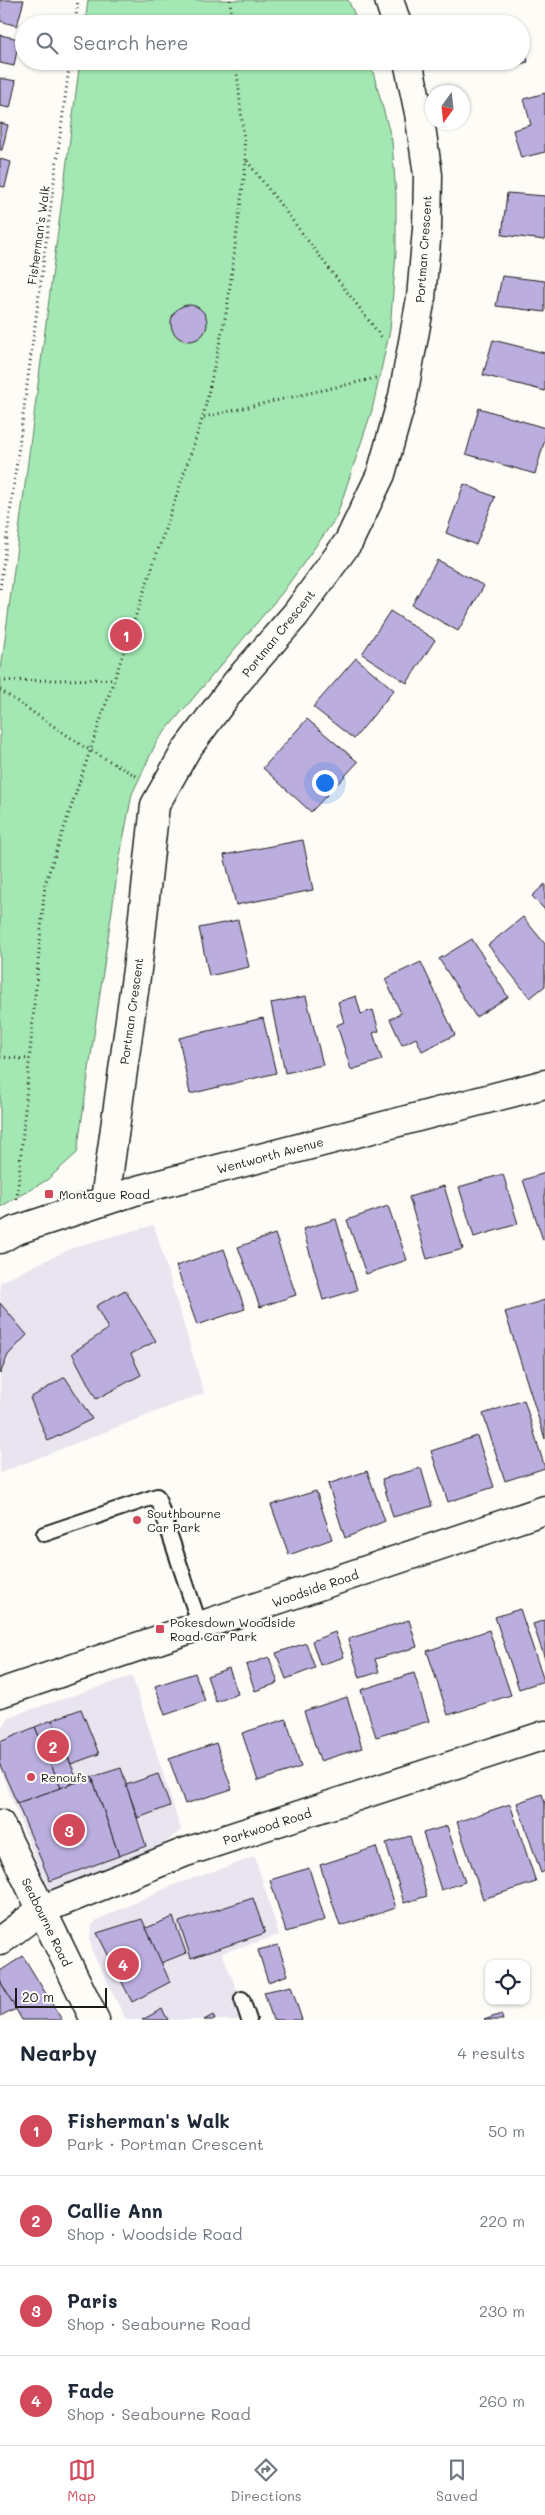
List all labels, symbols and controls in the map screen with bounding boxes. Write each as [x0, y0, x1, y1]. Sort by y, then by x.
search box [15, 15, 530, 70]
icon: search [33, 29, 61, 57]
text: Search here [73, 30, 189, 55]
north arrow [425, 85, 470, 130]
street label: Fisherman's Walk [23, 184, 53, 286]
street label: Portman Crescent [411, 195, 435, 303]
street label: Portman Crescent [238, 586, 318, 680]
pin: 1 [110, 616, 142, 654]
your location [312, 770, 338, 796]
street label: Portman Crescent [116, 957, 146, 1065]
street label: Wentworth Avenue [215, 1133, 325, 1177]
place label: Montague Road [59, 1186, 150, 1202]
marker: Montague Road [43, 1188, 55, 1200]
place label: Southbourne Car Park [147, 1505, 221, 1535]
marker: Southbourne Car Park [131, 1514, 143, 1526]
street label: Woodside Road [270, 1566, 361, 1610]
place label: Pokesdown Woodside Road Car Park [170, 1614, 296, 1644]
marker: Pokesdown Woodside Road Car Park [154, 1623, 166, 1635]
pin: 2 [37, 1727, 69, 1765]
place label: Renoufs [41, 1769, 87, 1785]
marker: Renoufs [25, 1771, 37, 1783]
street label: Parkwood Road [221, 1804, 314, 1848]
pin: 3 [53, 1811, 85, 1849]
street label: Seabourne Road [19, 1875, 76, 1969]
pin: 4 [107, 1945, 139, 1983]
map controls [485, 1960, 530, 2005]
button: locate [485, 1960, 530, 2005]
scale bar [15, 1985, 108, 2008]
text: 20 m [22, 1987, 54, 2006]
text: Nearby [20, 2039, 97, 2066]
text: 4 results [457, 2042, 525, 2063]
text: Fisherman's Walk [67, 2108, 230, 2133]
text: 1 [32, 2120, 40, 2141]
text: 50 m [488, 2120, 525, 2141]
text: Park · Portman Crescent [67, 2133, 264, 2154]
text: Callie Ann [67, 2198, 163, 2223]
text: 2 [32, 2210, 40, 2231]
text: 220 m [479, 2210, 525, 2231]
text: Shop · Woodside Road [67, 2223, 242, 2244]
text: Paris [67, 2288, 118, 2313]
text: 3 [31, 2300, 41, 2321]
text: 230 m [479, 2300, 525, 2321]
text: Shop · Seabourne Road [67, 2313, 251, 2334]
text: Fade [67, 2378, 114, 2403]
text: 4 [31, 2390, 41, 2411]
text: 260 m [479, 2390, 525, 2411]
text: Shop · Seabourne Road [67, 2403, 251, 2424]
tab: Map [67, 2456, 96, 2505]
tab: Directions [230, 2456, 302, 2505]
tab: Saved [436, 2456, 478, 2505]

